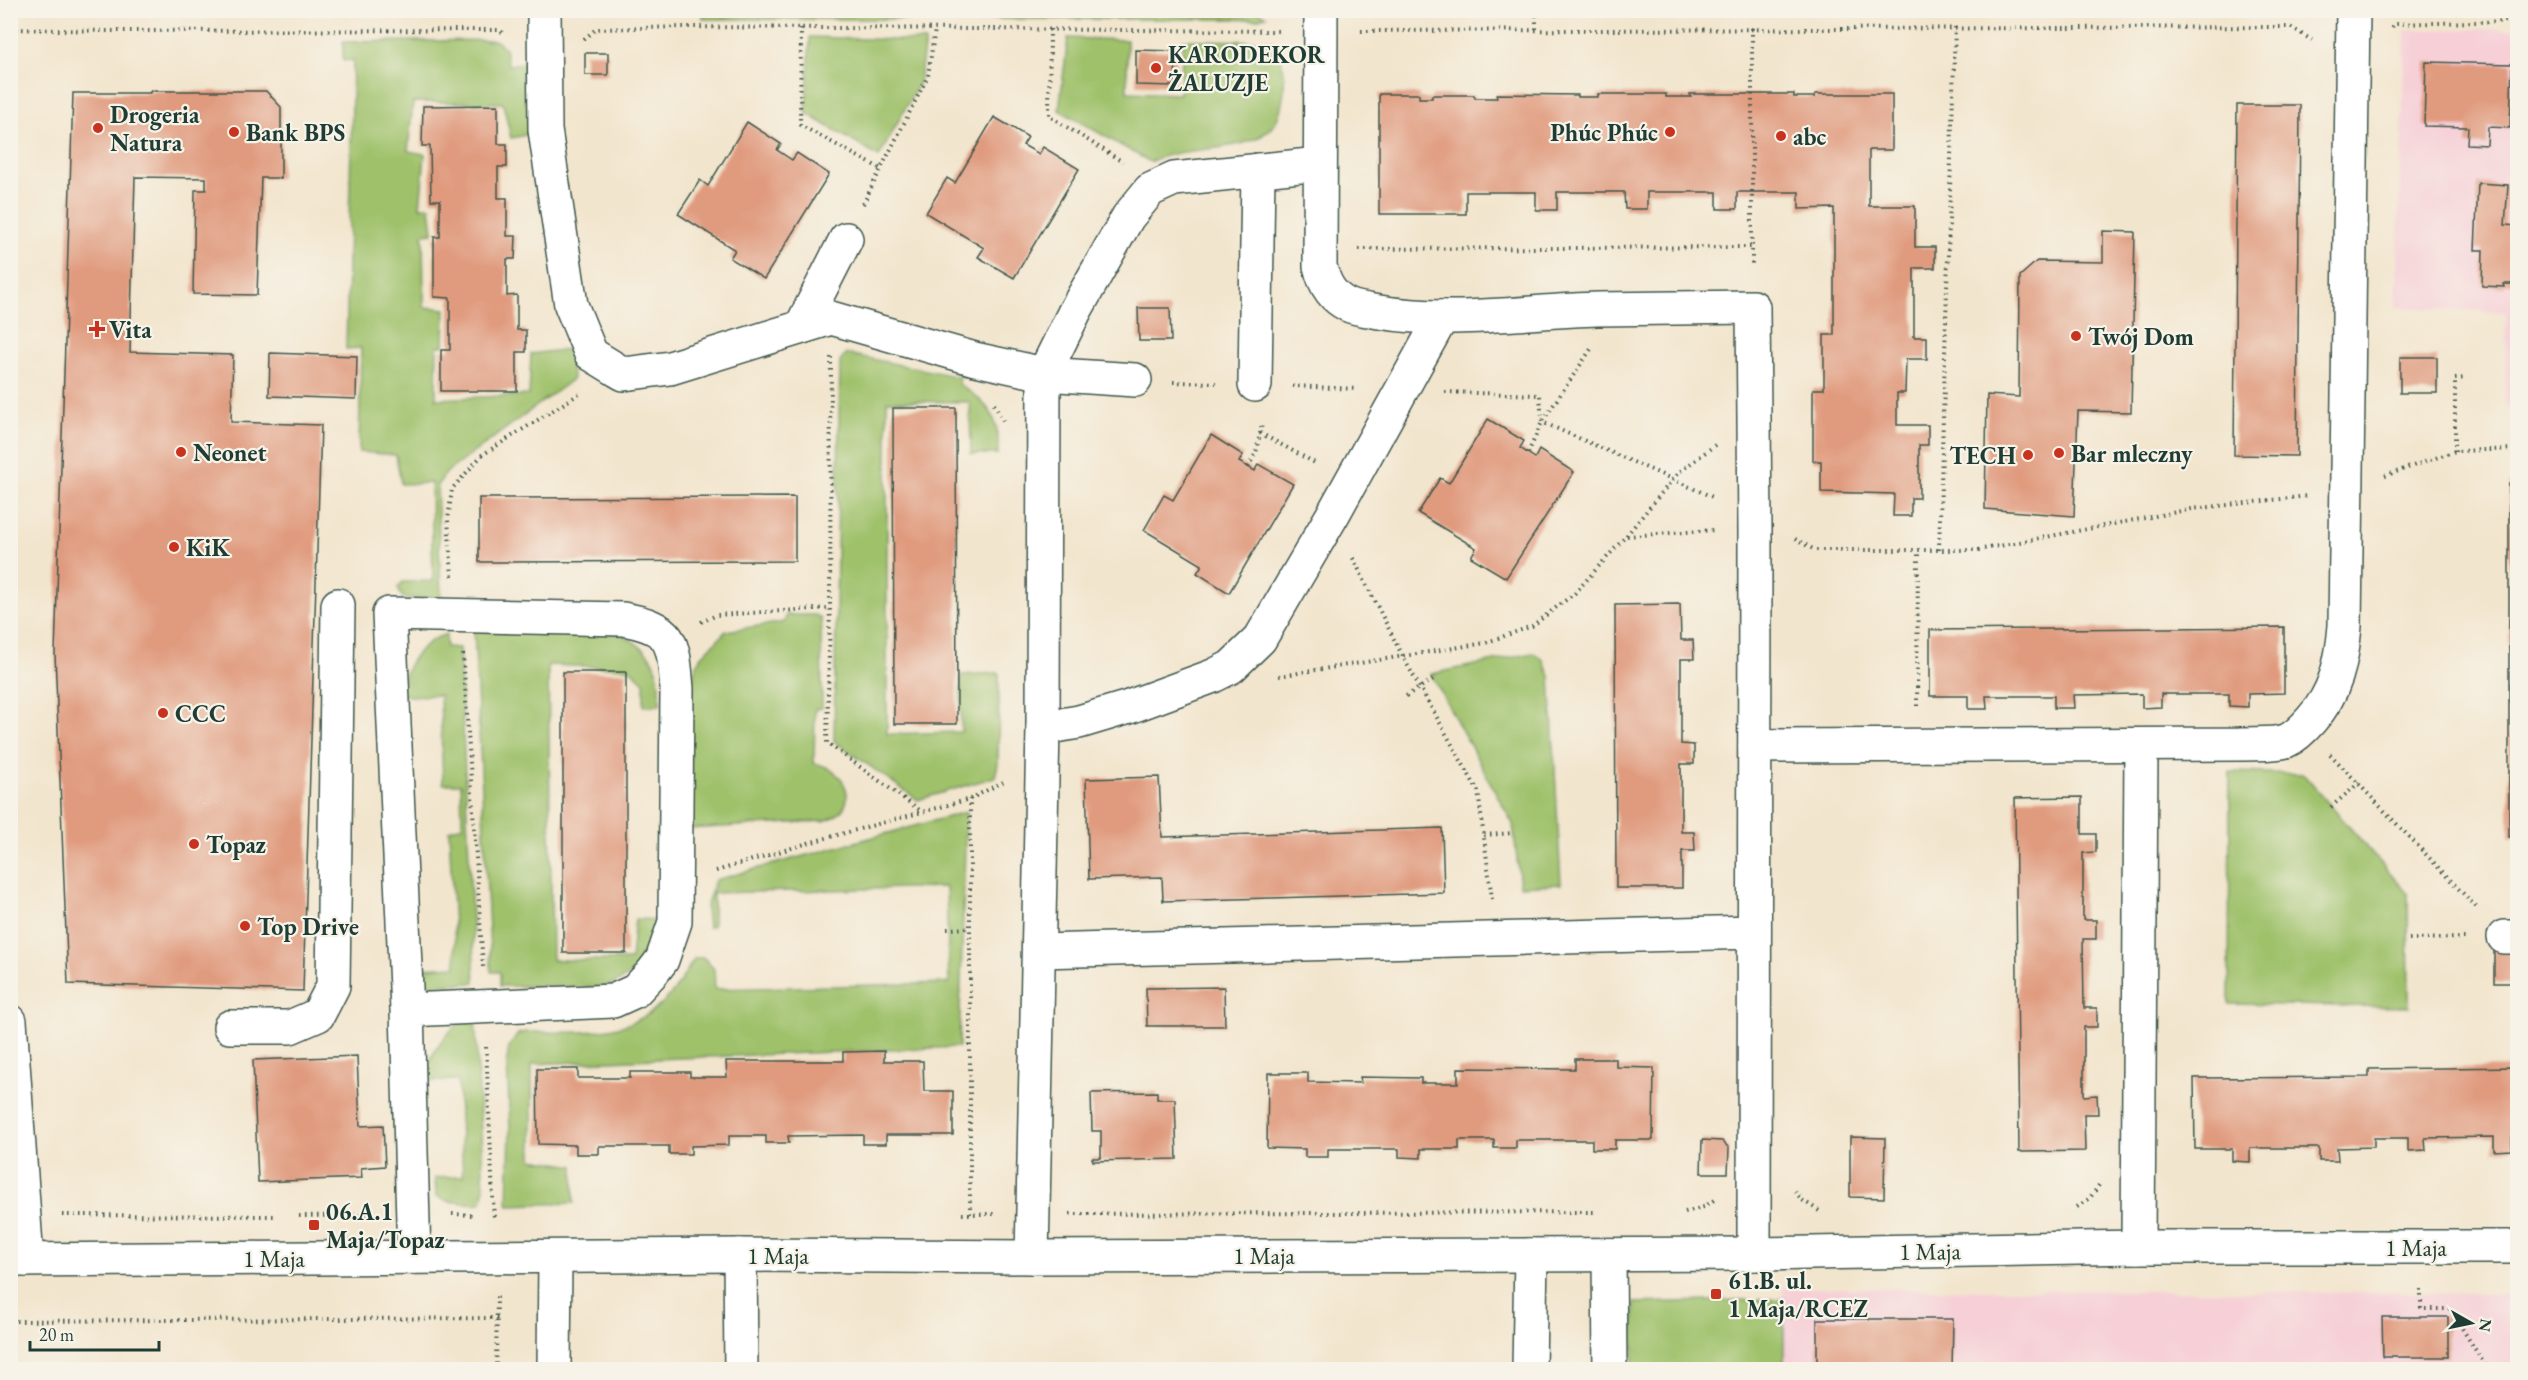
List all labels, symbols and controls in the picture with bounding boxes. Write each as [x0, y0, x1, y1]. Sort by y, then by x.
place label: KARODEKOR ŻALUZJE [1168, 39, 1326, 98]
marker: KARODEKOR ŻALUZJE [1149, 61, 1163, 75]
place label: Drogeria Natura [110, 99, 200, 158]
place label: Bank BPS [246, 117, 345, 148]
place label: Phúc Phúc [1550, 117, 1658, 148]
marker: Drogeria Natura [91, 121, 105, 135]
place label: abc [1793, 121, 1827, 152]
marker: Bank BPS [227, 125, 241, 139]
marker: Phúc Phúc [1663, 125, 1677, 139]
marker: abc [1774, 129, 1788, 143]
place label: Vita [109, 314, 152, 345]
place label: Twój Dom [2088, 321, 2194, 353]
marker: Vita [90, 322, 104, 336]
marker: Twój Dom [2069, 329, 2083, 343]
place label: Neonet [193, 437, 266, 468]
place label: Bar mleczny [2071, 438, 2193, 470]
place label: TECH [1949, 440, 2016, 471]
marker: Neonet [174, 445, 188, 459]
marker: Bar mleczny [2052, 446, 2066, 460]
marker: TECH [2021, 448, 2035, 462]
place label: KiK [186, 532, 230, 563]
marker: KiK [167, 540, 181, 554]
place label: CCC [175, 698, 226, 729]
marker: CCC [156, 706, 170, 720]
place label: Topaz [206, 829, 267, 860]
marker: Topaz [187, 837, 201, 851]
place label: Top Drive [257, 911, 359, 942]
marker: Top Drive [238, 919, 252, 933]
place label: 06.A.1 Maja/Topaz [326, 1196, 445, 1256]
marker: 06.A.1 Maja/Topaz [307, 1218, 321, 1232]
street label: 1 Maja [2385, 1232, 2447, 1263]
street label: 1 Maja [1899, 1235, 1962, 1267]
street label: 1 Maja [747, 1240, 809, 1271]
street label: 1 Maja [1233, 1240, 1295, 1271]
street label: 1 Maja [243, 1243, 305, 1274]
place label: 61.B. ul. 1 Maja/RCEZ [1728, 1265, 1868, 1325]
marker: 61.B. ul. 1 Maja/RCEZ [1709, 1287, 1723, 1301]
north arrow [2441, 1293, 2501, 1353]
scale bar [30, 1314, 159, 1352]
text: N [2474, 1317, 2497, 1333]
text: 20 m [39, 1323, 74, 1346]

